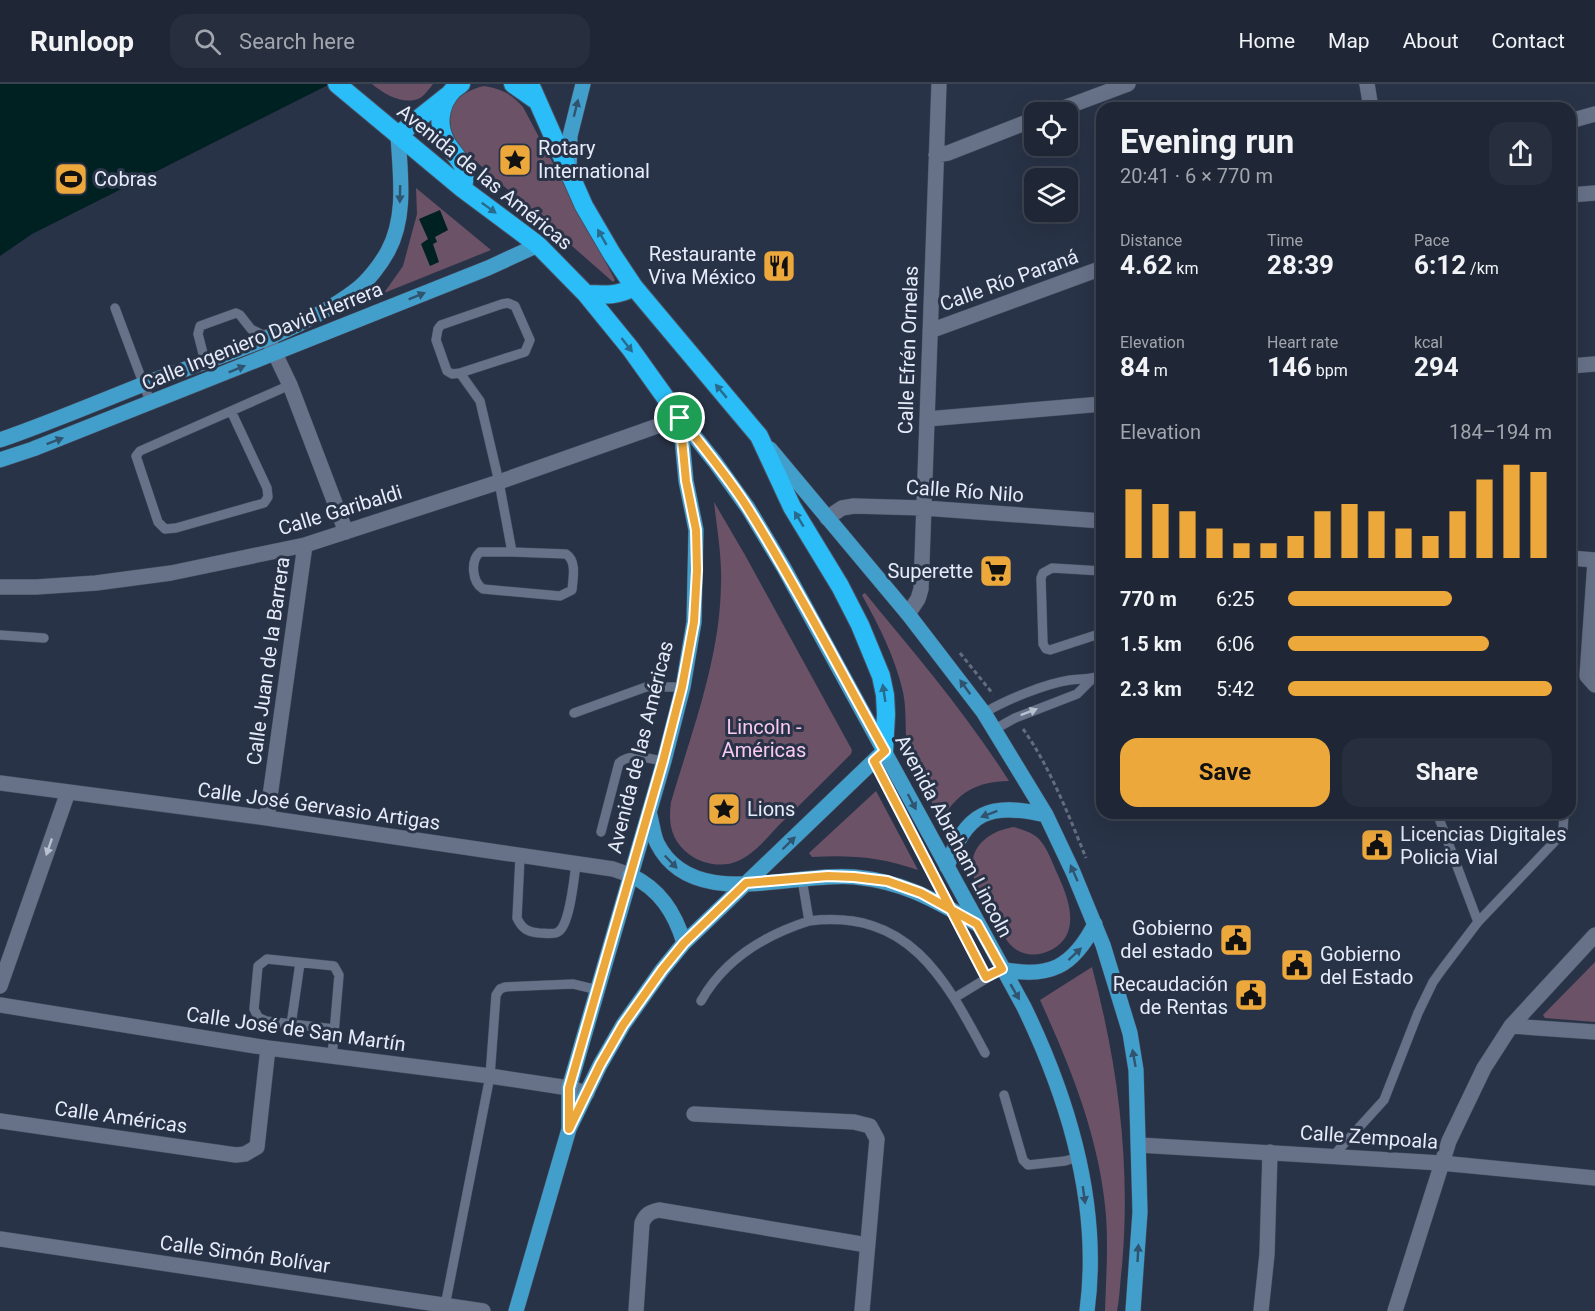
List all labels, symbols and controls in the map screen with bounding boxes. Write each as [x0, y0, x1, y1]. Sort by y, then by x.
search box [170, 14, 590, 68]
text: Runloop [30, 25, 134, 58]
icon: search [191, 25, 224, 58]
text: Search here [239, 29, 355, 54]
text: Home [1239, 29, 1295, 53]
text: Map [1328, 29, 1370, 53]
text: About [1403, 29, 1459, 53]
text: Contact [1492, 29, 1565, 53]
street label: Avenida de las Américas [393, 99, 577, 255]
one-way arrow [572, 99, 582, 117]
map controls [1024, 102, 1078, 222]
button: locate [1024, 102, 1078, 156]
text: Evening run [1120, 122, 1294, 161]
button: share [1489, 122, 1552, 185]
place label: Rotary International [538, 136, 650, 183]
place icon: Rotary International [497, 142, 533, 178]
sports icon: Cobras [53, 161, 89, 197]
text: 20:41 · 6 × 770 m [1120, 164, 1273, 188]
place label: Cobras [94, 167, 157, 191]
button: layers [1024, 168, 1078, 222]
one-way arrow [395, 184, 405, 203]
one-way arrow [480, 202, 496, 214]
one-way arrow [597, 228, 607, 245]
text: Distance [1120, 231, 1182, 250]
text: Time [1267, 231, 1303, 250]
text: Pace [1414, 231, 1450, 250]
place label: Restaurante Viva México [648, 242, 756, 289]
street label: Calle Río Paraná [937, 244, 1081, 316]
restaurant icon: Restaurante Viva México [761, 248, 797, 284]
text: 4.62 [1120, 250, 1172, 280]
text: 28:39 [1267, 250, 1334, 280]
text: 6:12 [1414, 250, 1466, 280]
text: km [1172, 259, 1198, 278]
text: /km [1466, 259, 1499, 278]
street label: Calle Efrén Ornelas [893, 265, 923, 435]
street label: Calle Ingeniero David Herrera [138, 277, 386, 395]
one-way arrow [409, 291, 427, 301]
text: Elevation [1120, 333, 1185, 352]
text: Heart rate [1267, 333, 1338, 352]
text: kcal [1414, 333, 1443, 352]
one-way arrow [620, 337, 632, 352]
text: 84 [1120, 352, 1150, 382]
text: 146 [1267, 352, 1312, 382]
text: 294 [1414, 352, 1459, 382]
text: m [1150, 361, 1168, 380]
text: bpm [1312, 361, 1348, 380]
one-way arrow [228, 364, 246, 374]
one-way arrow [715, 383, 728, 399]
pin [654, 392, 705, 443]
icon: arrive [663, 401, 696, 434]
text: Elevation [1120, 420, 1201, 444]
text: 184–194 m [1449, 420, 1552, 444]
one-way arrow [46, 436, 64, 445]
street label: Calle Río Nilo [905, 475, 1025, 507]
street label: Calle Garibaldi [275, 480, 405, 540]
one-way arrow [793, 511, 804, 527]
supermarket icon: Superette [978, 553, 1014, 589]
street label: Calle Juan de la Barrera [241, 555, 295, 767]
place label: Superette [887, 559, 973, 583]
text: 770 m [1120, 587, 1177, 611]
text: 6:25 [1216, 587, 1255, 611]
text: 1.5 km [1120, 632, 1182, 656]
text: 6:06 [1216, 632, 1255, 656]
street label: Avenida de las Américas [602, 638, 678, 856]
text: 2.3 km [1120, 677, 1182, 701]
text: 5:42 [1216, 677, 1255, 701]
one-way arrow [959, 679, 971, 695]
one-way arrow [879, 683, 888, 702]
one-way arrow [1021, 707, 1039, 717]
park label: Lincoln - Américas [722, 715, 806, 762]
street label: Avenida Abraham Lincoln [890, 731, 1018, 941]
button: Save [1120, 738, 1330, 807]
button: Share [1342, 738, 1552, 807]
street label: Calle José Gervasio Artigas [196, 777, 442, 835]
place icon: Lions [706, 791, 742, 827]
one-way arrow [907, 794, 917, 811]
place label: Lions [747, 797, 795, 821]
one-way arrow [980, 809, 998, 819]
place label: Licencias Digitales Policia Vial [1400, 822, 1567, 869]
public building icon: Licencias Digitales Policia Vial [1359, 827, 1395, 863]
one-way arrow [781, 836, 796, 850]
one-way arrow [43, 838, 53, 856]
one-way arrow [664, 854, 678, 868]
one-way arrow [1069, 864, 1078, 882]
place label: Gobierno del estado [1120, 916, 1213, 963]
public building icon: Gobierno del estado [1218, 922, 1254, 958]
place label: Gobierno del Estado [1320, 942, 1414, 989]
one-way arrow [1067, 947, 1082, 961]
public building icon: Gobierno del Estado [1279, 947, 1315, 983]
place label: Recaudación de Rentas [1113, 972, 1228, 1019]
public building icon: Recaudación de Rentas [1233, 977, 1269, 1013]
one-way arrow [1010, 984, 1020, 1001]
street label: Calle José de San Martín [185, 1002, 407, 1056]
one-way arrow [1129, 1048, 1138, 1067]
street label: Calle Américas [53, 1096, 189, 1138]
street label: Calle Zempoala [1299, 1120, 1439, 1154]
one-way arrow [1080, 1186, 1089, 1205]
street label: Calle Simón Bolívar [158, 1230, 332, 1278]
one-way arrow [1133, 1243, 1143, 1262]

